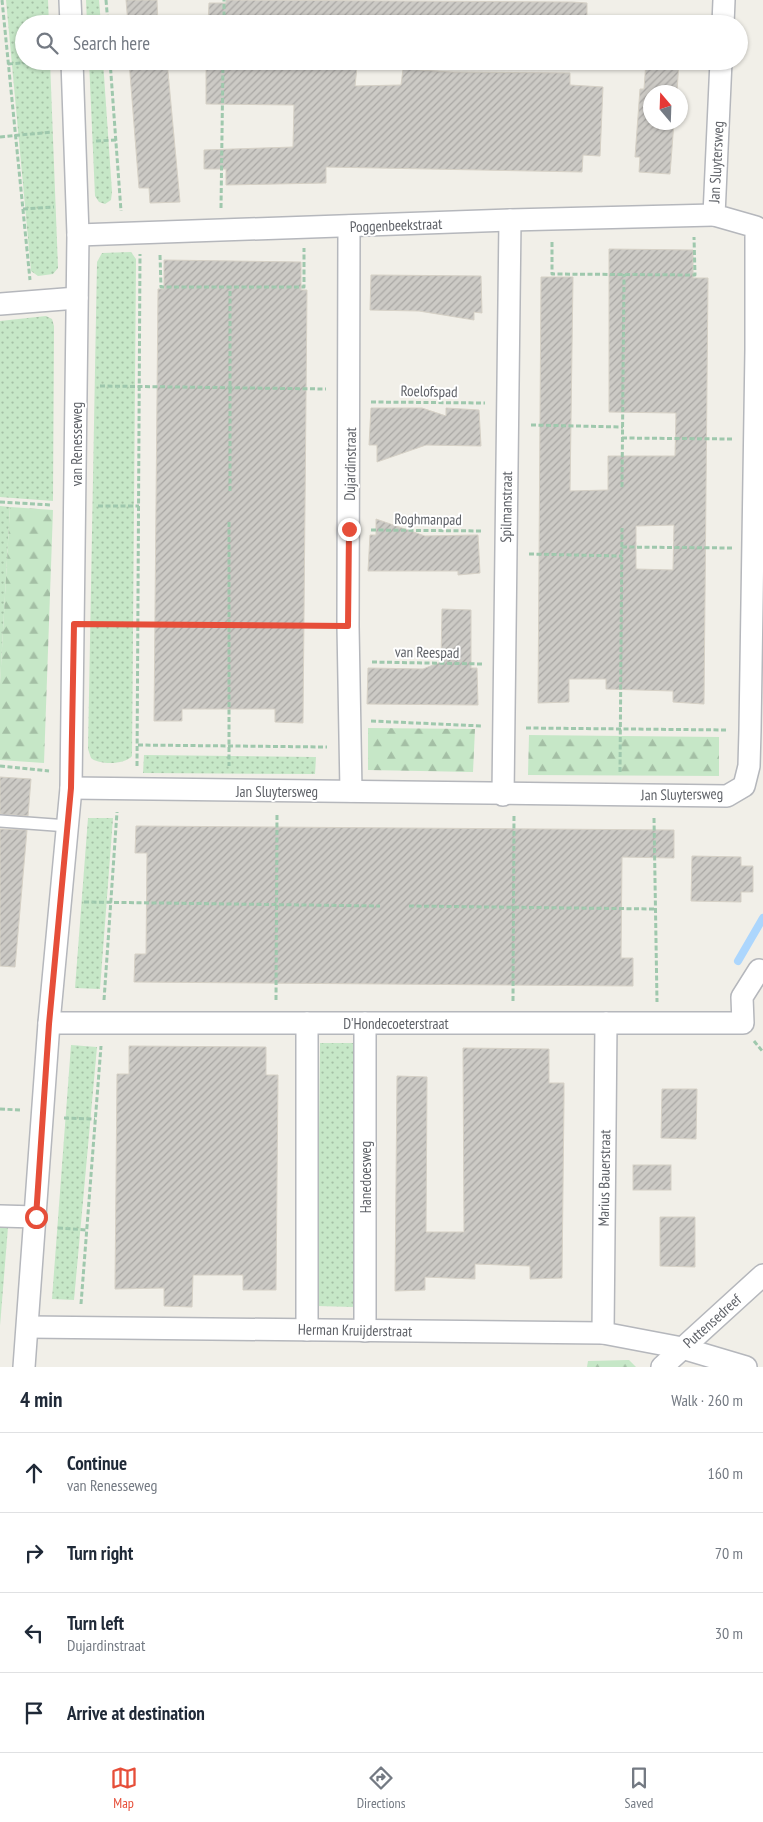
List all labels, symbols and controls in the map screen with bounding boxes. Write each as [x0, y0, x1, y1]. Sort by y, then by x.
search box [15, 15, 748, 70]
icon: search [33, 29, 61, 57]
text: Search here [73, 31, 150, 55]
north arrow [643, 85, 688, 130]
street label: Jan Sluytersweg [704, 121, 728, 204]
street label: Poggenbeekstraat [349, 214, 443, 236]
street label: Roelofspad [400, 381, 458, 401]
street label: van Renesseweg [67, 402, 86, 486]
street label: Dujardinstraat [340, 427, 360, 501]
street label: Spilmanstraat [496, 471, 516, 543]
street label: Roghmanpad [394, 509, 462, 529]
route end [338, 518, 361, 541]
street label: van Reespad [395, 642, 459, 662]
street label: Jan Sluytersweg [235, 782, 318, 801]
street label: Jan Sluytersweg [640, 784, 723, 804]
street label: D'Hondecoeterstraat [343, 1014, 449, 1033]
street label: Marius Bauerstraat [594, 1129, 614, 1227]
street label: Hanedoesweg [356, 1141, 375, 1213]
route start [25, 1206, 48, 1229]
street label: Puttensedreef [679, 1289, 746, 1352]
street label: Herman Kruijderstraat [298, 1320, 412, 1340]
text: 4 min [20, 1386, 62, 1413]
text: Walk · 260 m [671, 1390, 743, 1410]
text: Continue [67, 1451, 127, 1475]
icon: ahead [20, 1459, 48, 1487]
text: 160 m [708, 1463, 743, 1483]
text: van Renesseweg [67, 1475, 157, 1495]
icon: right [20, 1539, 48, 1567]
text: Turn right [67, 1541, 133, 1565]
text: 70 m [715, 1543, 743, 1563]
text: Turn left [67, 1611, 124, 1635]
icon: left [20, 1619, 48, 1647]
text: 30 m [715, 1623, 743, 1643]
text: Dujardinstraat [67, 1635, 145, 1655]
icon: arrive [20, 1699, 48, 1727]
text: Arrive at destination [67, 1701, 205, 1725]
tab: Map [110, 1764, 138, 1812]
tab: Directions [357, 1764, 405, 1812]
tab: Saved [625, 1764, 653, 1812]

